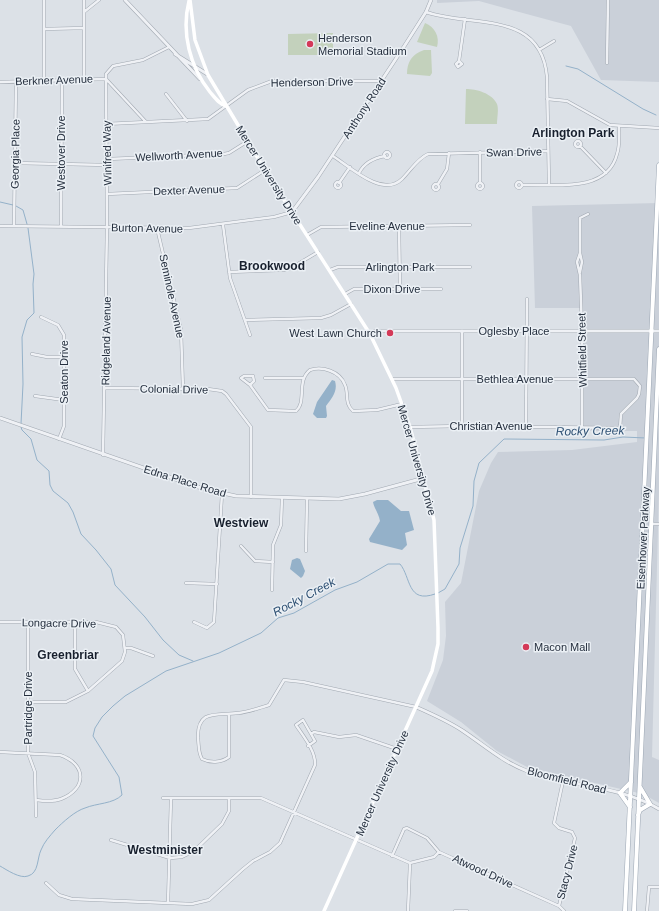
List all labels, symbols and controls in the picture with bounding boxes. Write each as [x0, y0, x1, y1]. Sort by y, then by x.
place label: Henderson Memorial Stadium [318, 32, 407, 57]
marker: Henderson Memorial Stadium [305, 39, 315, 49]
street label: Berkner Avenue [15, 73, 93, 87]
street label: Henderson Drive [271, 75, 353, 89]
street label: Anthony Road [340, 75, 388, 141]
street label: Westover Drive [55, 116, 67, 190]
street label: Georgia Place [8, 119, 22, 189]
street label: Winifred Way [100, 120, 114, 186]
street label: Mercer University Drive [234, 123, 304, 227]
district label: Arlington Park [532, 126, 615, 140]
street label: Swan Drive [486, 146, 542, 158]
street label: Wellworth Avenue [135, 147, 223, 163]
street label: Dexter Avenue [153, 183, 225, 197]
street label: Eveline Avenue [349, 220, 425, 232]
street label: Burton Avenue [111, 221, 183, 235]
street label: Seminole Avenue [157, 253, 187, 339]
district label: Brookwood [239, 259, 305, 273]
street label: Arlington Park [365, 261, 435, 273]
street label: Dixon Drive [364, 283, 420, 295]
street label: Ridgeland Avenue [99, 296, 113, 386]
street label: Whitfield Street [575, 313, 589, 387]
street label: Oglesby Place [479, 325, 549, 337]
place label: West Lawn Church [289, 327, 382, 339]
marker: West Lawn Church [385, 328, 395, 338]
street label: Seaton Drive [58, 340, 70, 404]
street label: Bethlea Avenue [477, 373, 553, 385]
street label: Colonial Drive [140, 382, 208, 396]
street label: Mercer University Drive [395, 403, 439, 517]
street label: Christian Avenue [450, 420, 532, 432]
water label: Rocky Creek [556, 423, 625, 439]
street label: Edna Place Road [142, 463, 228, 499]
street label: Eisenhower Parkway [634, 486, 652, 590]
district label: Westview [214, 516, 269, 530]
water label: Rocky Creek [270, 574, 338, 619]
street label: Longacre Drive [22, 616, 96, 630]
place label: Macon Mall [534, 641, 590, 653]
marker: Macon Mall [521, 642, 531, 652]
district label: Greenbriar [37, 648, 99, 662]
street label: Partridge Drive [22, 671, 34, 745]
street label: Mercer University Drive [353, 728, 411, 838]
street label: Bloomfield Road [526, 764, 608, 796]
district label: Westminister [127, 843, 203, 857]
street label: Stacy Drive [554, 843, 580, 901]
street label: Atwood Drive [451, 852, 515, 890]

